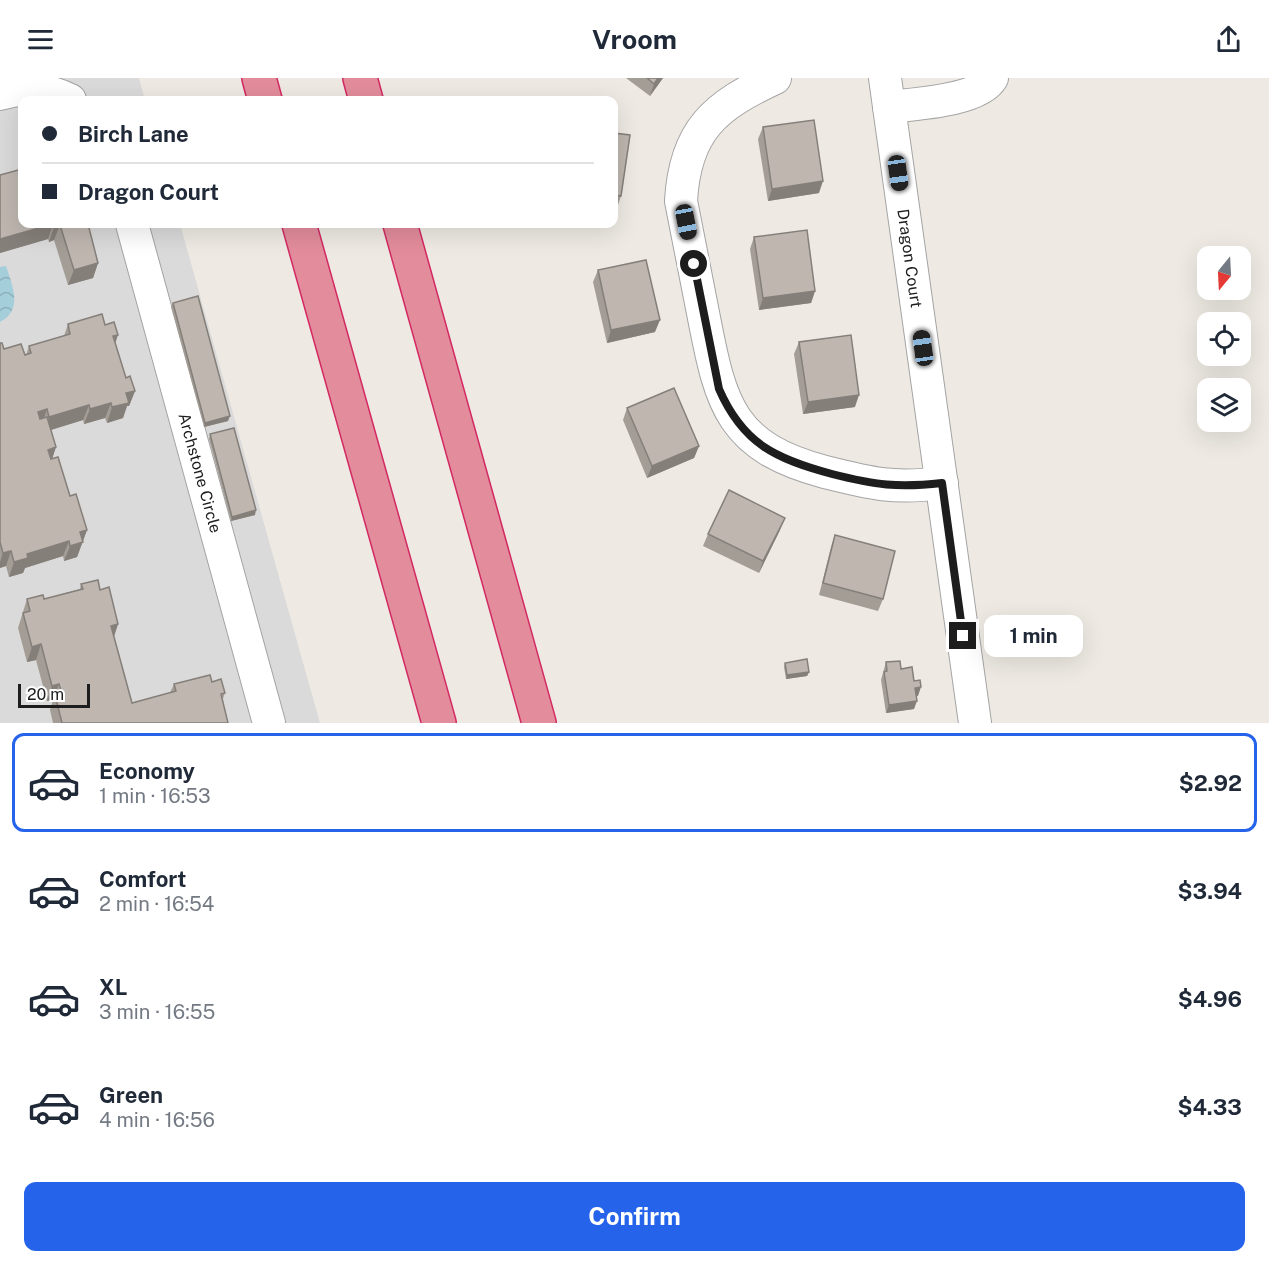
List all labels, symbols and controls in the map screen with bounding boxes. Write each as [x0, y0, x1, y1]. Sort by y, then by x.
icon: menu [24, 23, 57, 56]
text: Vroom [592, 23, 677, 55]
icon: share [1212, 23, 1245, 56]
text: Birch Lane [78, 121, 189, 147]
car [887, 154, 909, 192]
text: Dragon Court [78, 179, 219, 205]
car [674, 203, 698, 241]
street label: Dragon Court [894, 208, 926, 309]
north arrow [1197, 246, 1251, 300]
map controls [1197, 246, 1251, 432]
route start [680, 250, 707, 277]
button: locate [1197, 312, 1251, 366]
car [912, 329, 934, 367]
button: layers [1197, 378, 1251, 432]
street label: Archstone Circle [175, 411, 226, 535]
callout: 1 min [984, 615, 1083, 657]
route end [949, 622, 976, 649]
text: 1 min [1009, 624, 1058, 648]
scale bar [18, 681, 90, 708]
text: 20 m [27, 685, 64, 704]
icon: car [27, 756, 81, 810]
text: Economy [99, 758, 195, 784]
text: $2.92 [1179, 770, 1242, 796]
text: 1 min · 16:53 [99, 784, 211, 808]
icon: car [27, 864, 81, 918]
text: Comfort [99, 866, 186, 892]
text: $3.94 [1178, 878, 1242, 904]
text: 2 min · 16:54 [99, 892, 214, 916]
icon: car [27, 972, 81, 1026]
text: XL [99, 974, 127, 1000]
text: $4.96 [1178, 986, 1242, 1012]
text: 3 min · 16:55 [99, 1000, 215, 1024]
icon: car [27, 1080, 81, 1134]
text: Green [99, 1082, 163, 1108]
text: $4.33 [1177, 1094, 1242, 1120]
text: 4 min · 16:56 [99, 1108, 215, 1132]
button: Confirm [24, 1182, 1245, 1251]

